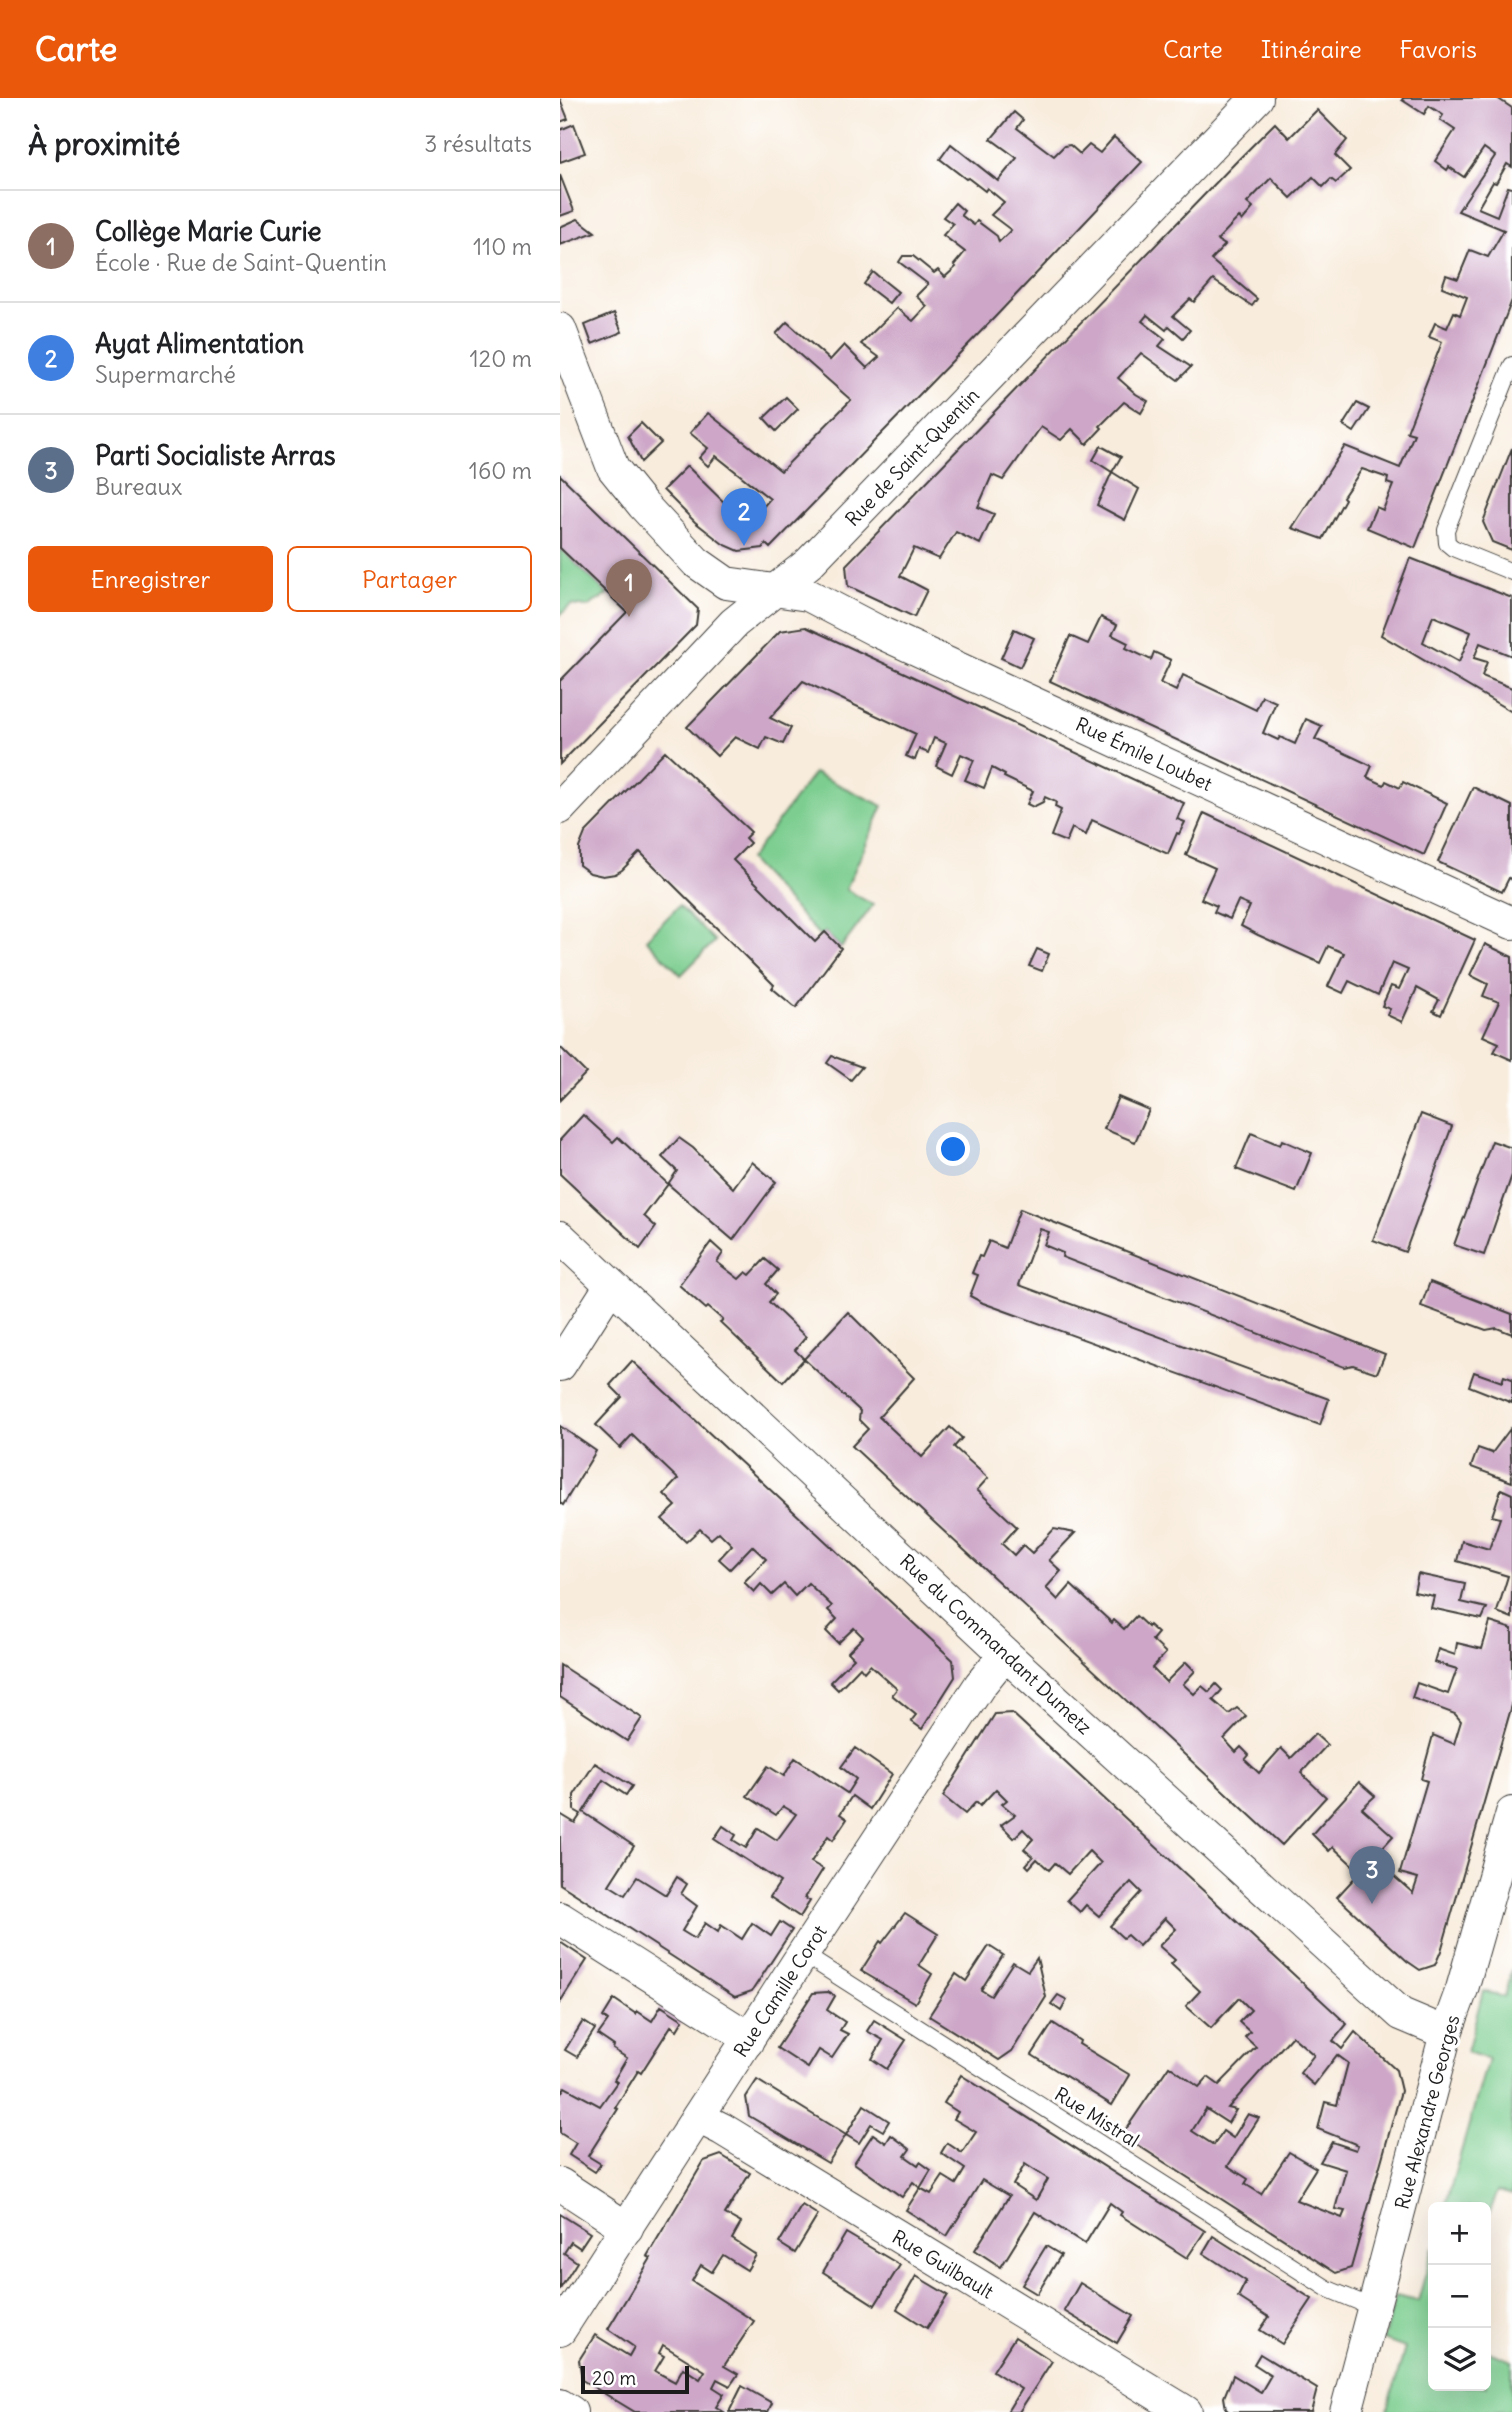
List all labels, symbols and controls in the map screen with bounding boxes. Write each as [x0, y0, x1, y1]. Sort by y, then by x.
text: Carte [35, 28, 117, 70]
text: Carte [1163, 34, 1223, 64]
text: Itinéraire [1261, 34, 1362, 64]
text: Favoris [1400, 34, 1477, 64]
text: À proximité [28, 125, 180, 163]
text: 3 résultats [424, 129, 532, 158]
text: Collège Marie Curie [95, 215, 322, 248]
text: 1 [46, 232, 56, 261]
text: 110 m [473, 232, 532, 261]
text: École · Rue de Saint-Quentin [95, 248, 387, 277]
text: Ayat Alimentation [95, 327, 304, 360]
text: 2 [45, 344, 57, 373]
text: 120 m [469, 344, 532, 373]
text: Supermarché [95, 360, 236, 389]
street label: Rue de Saint-Quentin [840, 383, 984, 531]
text: Parti Socialiste Arras [95, 439, 336, 472]
text: 3 [44, 456, 58, 485]
text: 160 m [469, 456, 532, 485]
text: Bureaux [95, 472, 182, 501]
pin: 2 [721, 488, 767, 546]
button: Enregistrer [28, 546, 273, 612]
button: Partager [287, 546, 532, 612]
pin: 1 [606, 559, 652, 617]
street label: Rue Émile Loubet [1072, 712, 1216, 796]
your location [936, 1132, 970, 1166]
street label: Rue du Commandant Dumetz [895, 1549, 1097, 1739]
pin: 3 [1349, 1846, 1395, 1904]
street label: Rue Camille Corot [728, 1920, 832, 2062]
street label: Rue Alexandre Georges [1390, 2012, 1464, 2212]
street label: Rue Mistral [1050, 2082, 1144, 2152]
map controls [1428, 2202, 1491, 2391]
button: + [1428, 2202, 1491, 2265]
street label: Rue Guilbault [888, 2224, 998, 2304]
button: − [1428, 2265, 1491, 2328]
button: layers [1428, 2328, 1491, 2391]
scale bar [581, 2363, 690, 2395]
text: 20 m [592, 2366, 636, 2390]

